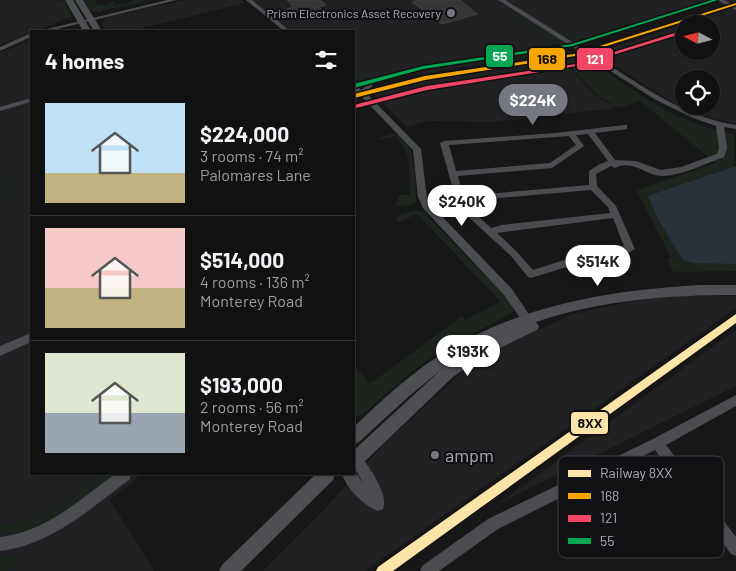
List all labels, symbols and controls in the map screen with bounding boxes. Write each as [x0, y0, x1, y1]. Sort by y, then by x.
place label: Prism Electronics Asset Recovery [266, 6, 441, 20]
marker: Prism Electronics Asset Recovery [445, 7, 457, 19]
north arrow [675, 15, 720, 60]
map controls [675, 15, 720, 115]
line badge: 55 [485, 44, 514, 68]
icon: filters [312, 46, 340, 74]
text: 55 [492, 47, 508, 64]
line badge: 168 [528, 47, 566, 71]
line badge: 121 [576, 47, 614, 71]
text: 4 homes [45, 48, 124, 73]
text: 168 [537, 50, 557, 67]
text: 121 [586, 50, 604, 67]
button: locate [675, 70, 720, 115]
pin: $224K [498, 84, 568, 126]
text: $224K [510, 90, 556, 109]
text: $224,000 [200, 121, 289, 146]
icon: home [85, 123, 145, 183]
text: 3 rooms · 74 m² [200, 146, 303, 165]
text: Palomares Lane [200, 165, 311, 184]
pin: $240K [427, 184, 497, 227]
text: $240K [439, 191, 485, 210]
pin: $514K [563, 244, 633, 287]
text: $514,000 [200, 247, 284, 272]
icon: home [85, 248, 145, 308]
text: $514K [577, 251, 619, 270]
text: 4 rooms · 136 m² [200, 272, 310, 291]
text: Monterey Road [200, 291, 303, 310]
pin: $193K [433, 334, 503, 377]
text: $193K [447, 341, 489, 360]
text: $193,000 [200, 372, 283, 397]
icon: home [85, 373, 145, 433]
text: 2 rooms · 56 m² [200, 397, 304, 416]
line badge: 8XX [570, 411, 609, 435]
text: 8XX [577, 414, 603, 431]
text: Monterey Road [200, 416, 303, 435]
place label: ampm [445, 444, 494, 466]
marker: ampm [429, 449, 441, 461]
legend [558, 456, 724, 558]
text: Railway 8XX [600, 464, 673, 481]
text: 168 [600, 487, 619, 504]
text: 121 [600, 509, 617, 526]
text: 55 [600, 532, 614, 549]

